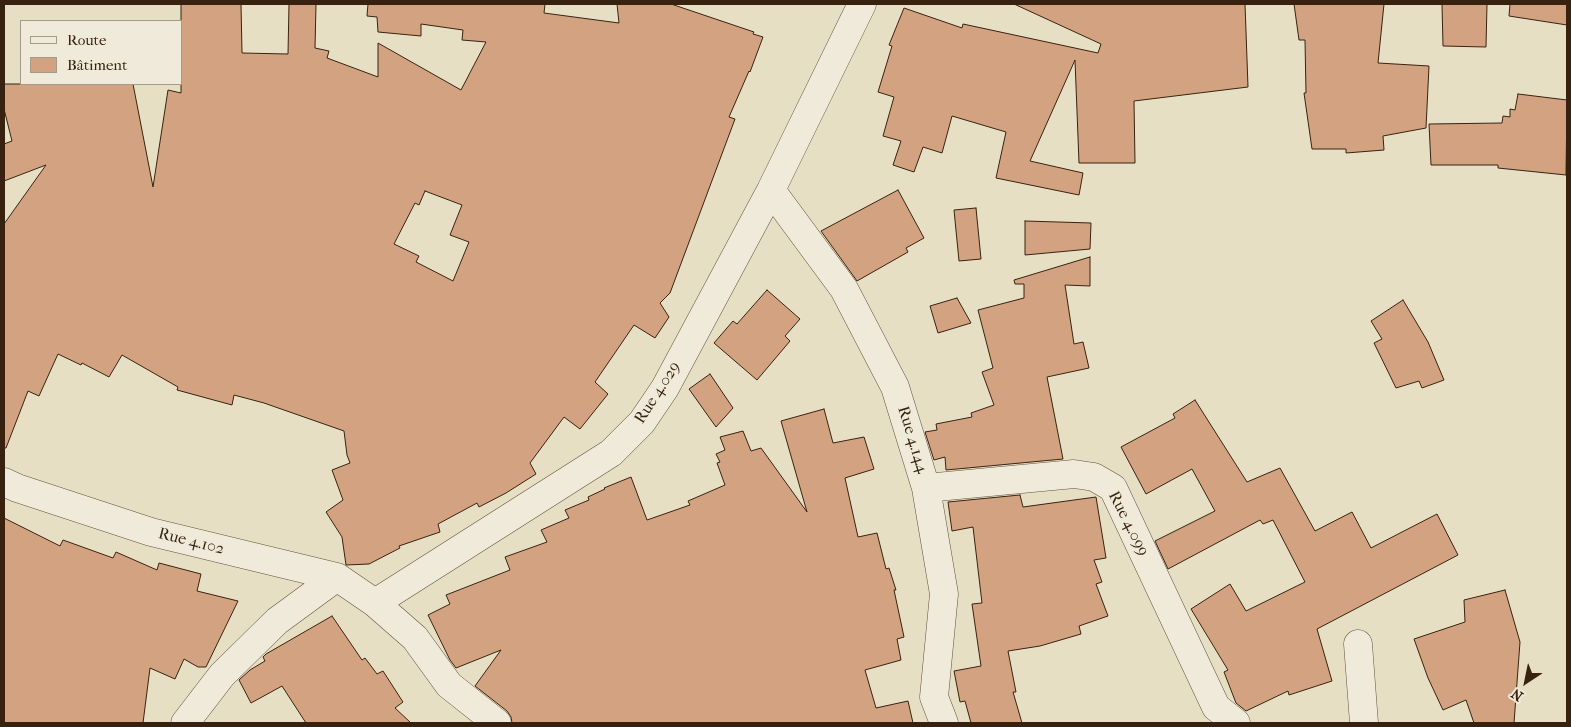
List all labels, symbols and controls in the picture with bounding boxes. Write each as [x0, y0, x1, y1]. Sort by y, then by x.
legend [20, 20, 182, 85]
text: Route [67, 31, 106, 49]
text: Bâtiment [67, 56, 127, 74]
street label: Rue 4.029 [631, 358, 685, 428]
street label: Rue 4.144 [893, 404, 931, 476]
street label: Rue 4.099 [1104, 488, 1152, 560]
street label: Rue 4.102 [156, 525, 226, 559]
north arrow [1501, 657, 1551, 707]
text: N [1508, 685, 1526, 705]

